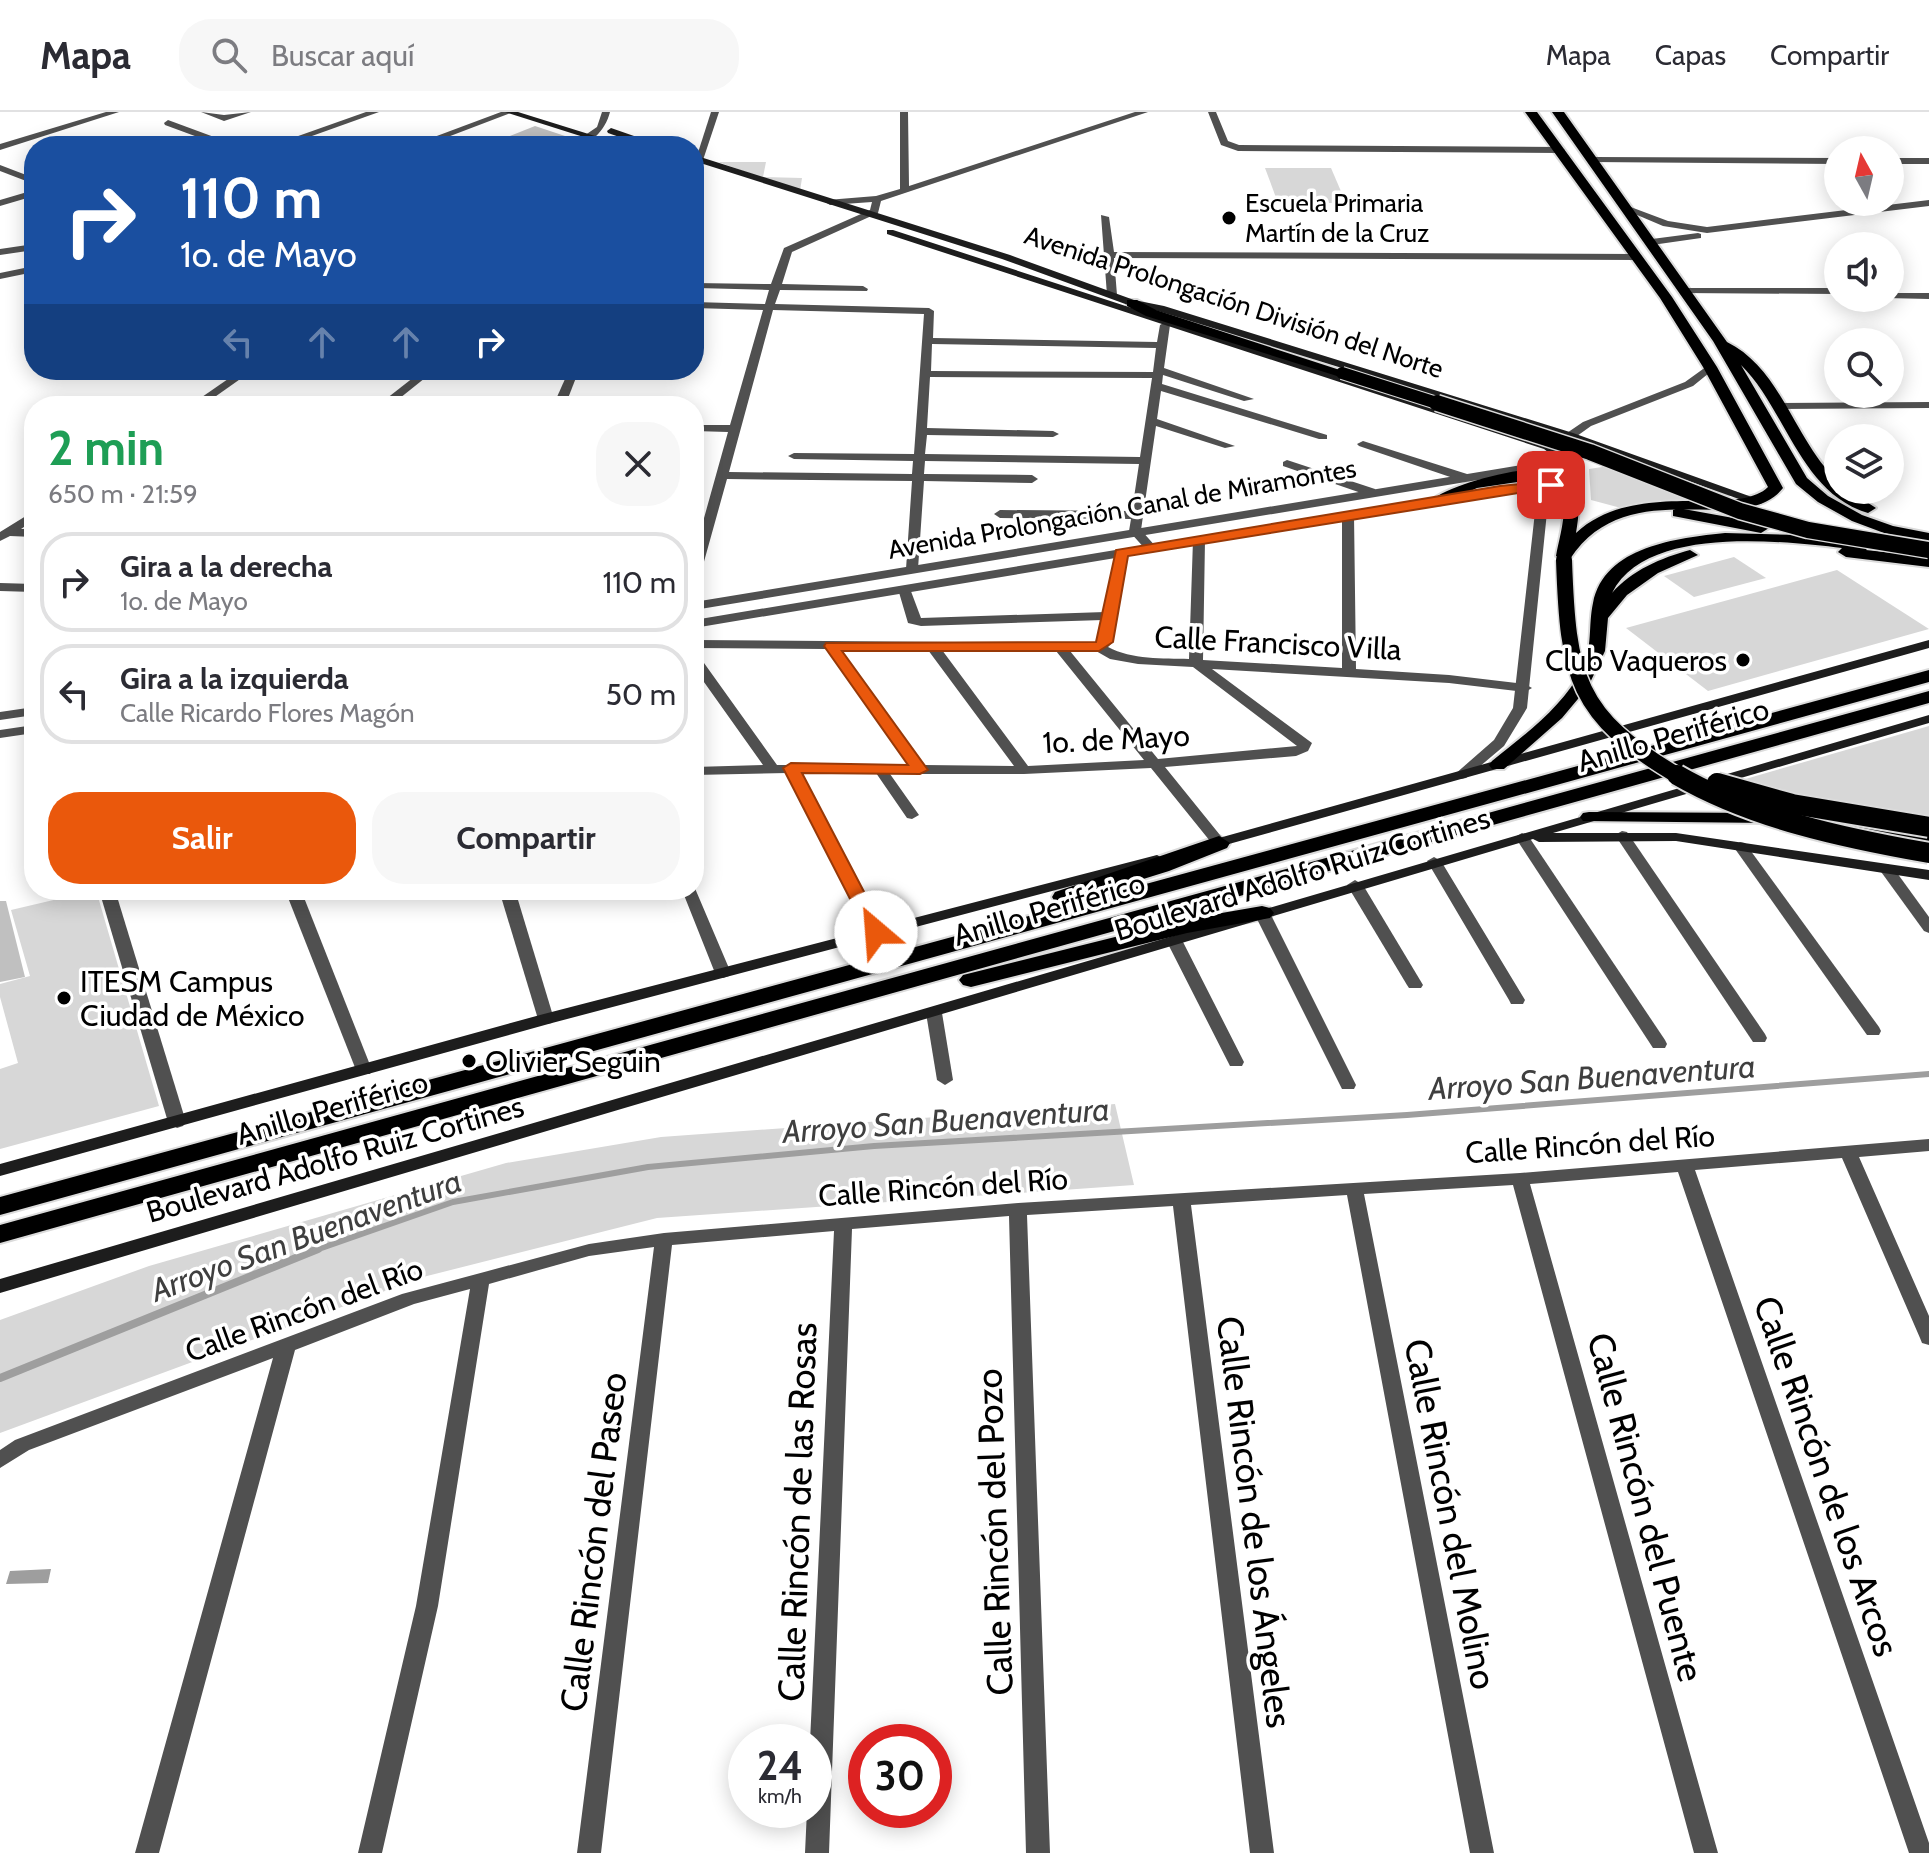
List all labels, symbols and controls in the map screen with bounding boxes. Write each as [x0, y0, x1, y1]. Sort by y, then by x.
search box [179, 19, 739, 91]
text: Mapa [40, 32, 131, 79]
icon: search [207, 33, 251, 77]
text: Buscar aquí [271, 37, 414, 74]
text: Mapa [1546, 38, 1611, 72]
text: Capas [1655, 38, 1726, 72]
text: Compartir [1770, 38, 1889, 72]
north arrow [1824, 136, 1904, 216]
map controls [1824, 136, 1904, 504]
text: 110 m [180, 164, 322, 232]
icon: right [48, 168, 152, 272]
place label: Escuela Primaria Martín de la Cruz [1245, 187, 1429, 249]
marker: Escuela Primaria Martín de la Cruz [1220, 209, 1238, 227]
street label: Avenida Prolongación División del Norte [1021, 219, 1447, 385]
text: 1o. de Mayo [180, 232, 357, 276]
button: sound [1824, 232, 1904, 312]
icon: left [216, 320, 260, 364]
icon: ahead [300, 320, 344, 364]
icon: ahead [384, 320, 428, 364]
icon: right [468, 320, 512, 364]
button: search [1824, 328, 1904, 408]
text: 2 min [48, 419, 164, 477]
button: close [596, 422, 680, 506]
button: layers [1824, 424, 1904, 504]
pin [1517, 451, 1585, 519]
street label: Avenida Prolongación Canal de Miramontes [885, 452, 1359, 566]
icon: arrive [1529, 463, 1573, 507]
text: 650 m · 21:59 [48, 478, 198, 510]
text: Gira a la derecha [120, 548, 332, 585]
icon: right [52, 560, 96, 604]
text: 110 m [602, 564, 676, 601]
text: 1o. de Mayo [120, 585, 248, 617]
street label: Calle Francisco Villa [1154, 618, 1403, 668]
place label: Club Vaqueros [1545, 642, 1727, 679]
marker: Club Vaqueros [1734, 651, 1752, 669]
text: Gira a la izquierda [120, 660, 349, 697]
icon: left [52, 672, 96, 716]
text: 50 m [606, 676, 676, 713]
street label: Anillo Periférico [1573, 690, 1773, 780]
text: Calle Ricardo Flores Magón [120, 697, 414, 729]
street label: 1o. de Mayo [1041, 717, 1191, 761]
button: Salir [48, 792, 356, 884]
button: Compartir [372, 792, 680, 884]
street label: Boulevard Adolfo Ruiz Cortines [1110, 799, 1494, 949]
street label: Anillo Periférico [949, 864, 1149, 954]
position arrow [834, 890, 918, 974]
place label: ITESM Campus Ciudad de México [80, 963, 304, 1034]
marker: ITESM Campus Ciudad de México [55, 989, 73, 1007]
place label: Olivier Seguin [485, 1043, 661, 1080]
water label: Arroyo San Buenaventura [1425, 1046, 1757, 1108]
marker: Olivier Seguin [460, 1052, 478, 1070]
street label: Anillo Periférico [232, 1063, 432, 1153]
street label: Boulevard Adolfo Ruiz Cortines [142, 1087, 528, 1231]
water label: Arroyo San Buenaventura [779, 1089, 1111, 1151]
street label: Calle Rincón del Río [1464, 1117, 1716, 1171]
street label: Calle Rincón del Río [817, 1160, 1069, 1214]
water label: Arroyo San Buenaventura [143, 1161, 467, 1310]
street label: Calle Rincón del Río [180, 1250, 428, 1370]
street label: Calle Rincón de los Arcos [1745, 1290, 1909, 1662]
street label: Calle Rincón de los Ángeles [1208, 1314, 1302, 1730]
street label: Calle Rincón de las Rosas [768, 1322, 826, 1702]
street label: Calle Rincón del Puente [1578, 1328, 1714, 1686]
street label: Calle Rincón del Molino [1395, 1335, 1507, 1693]
street label: Calle Rincón del Pozo [966, 1368, 1022, 1696]
street label: Calle Rincón del Paseo [550, 1370, 636, 1714]
speed limit sign: 30 [848, 1724, 952, 1828]
text: 24 [757, 1741, 803, 1790]
text: km/h [758, 1784, 802, 1808]

